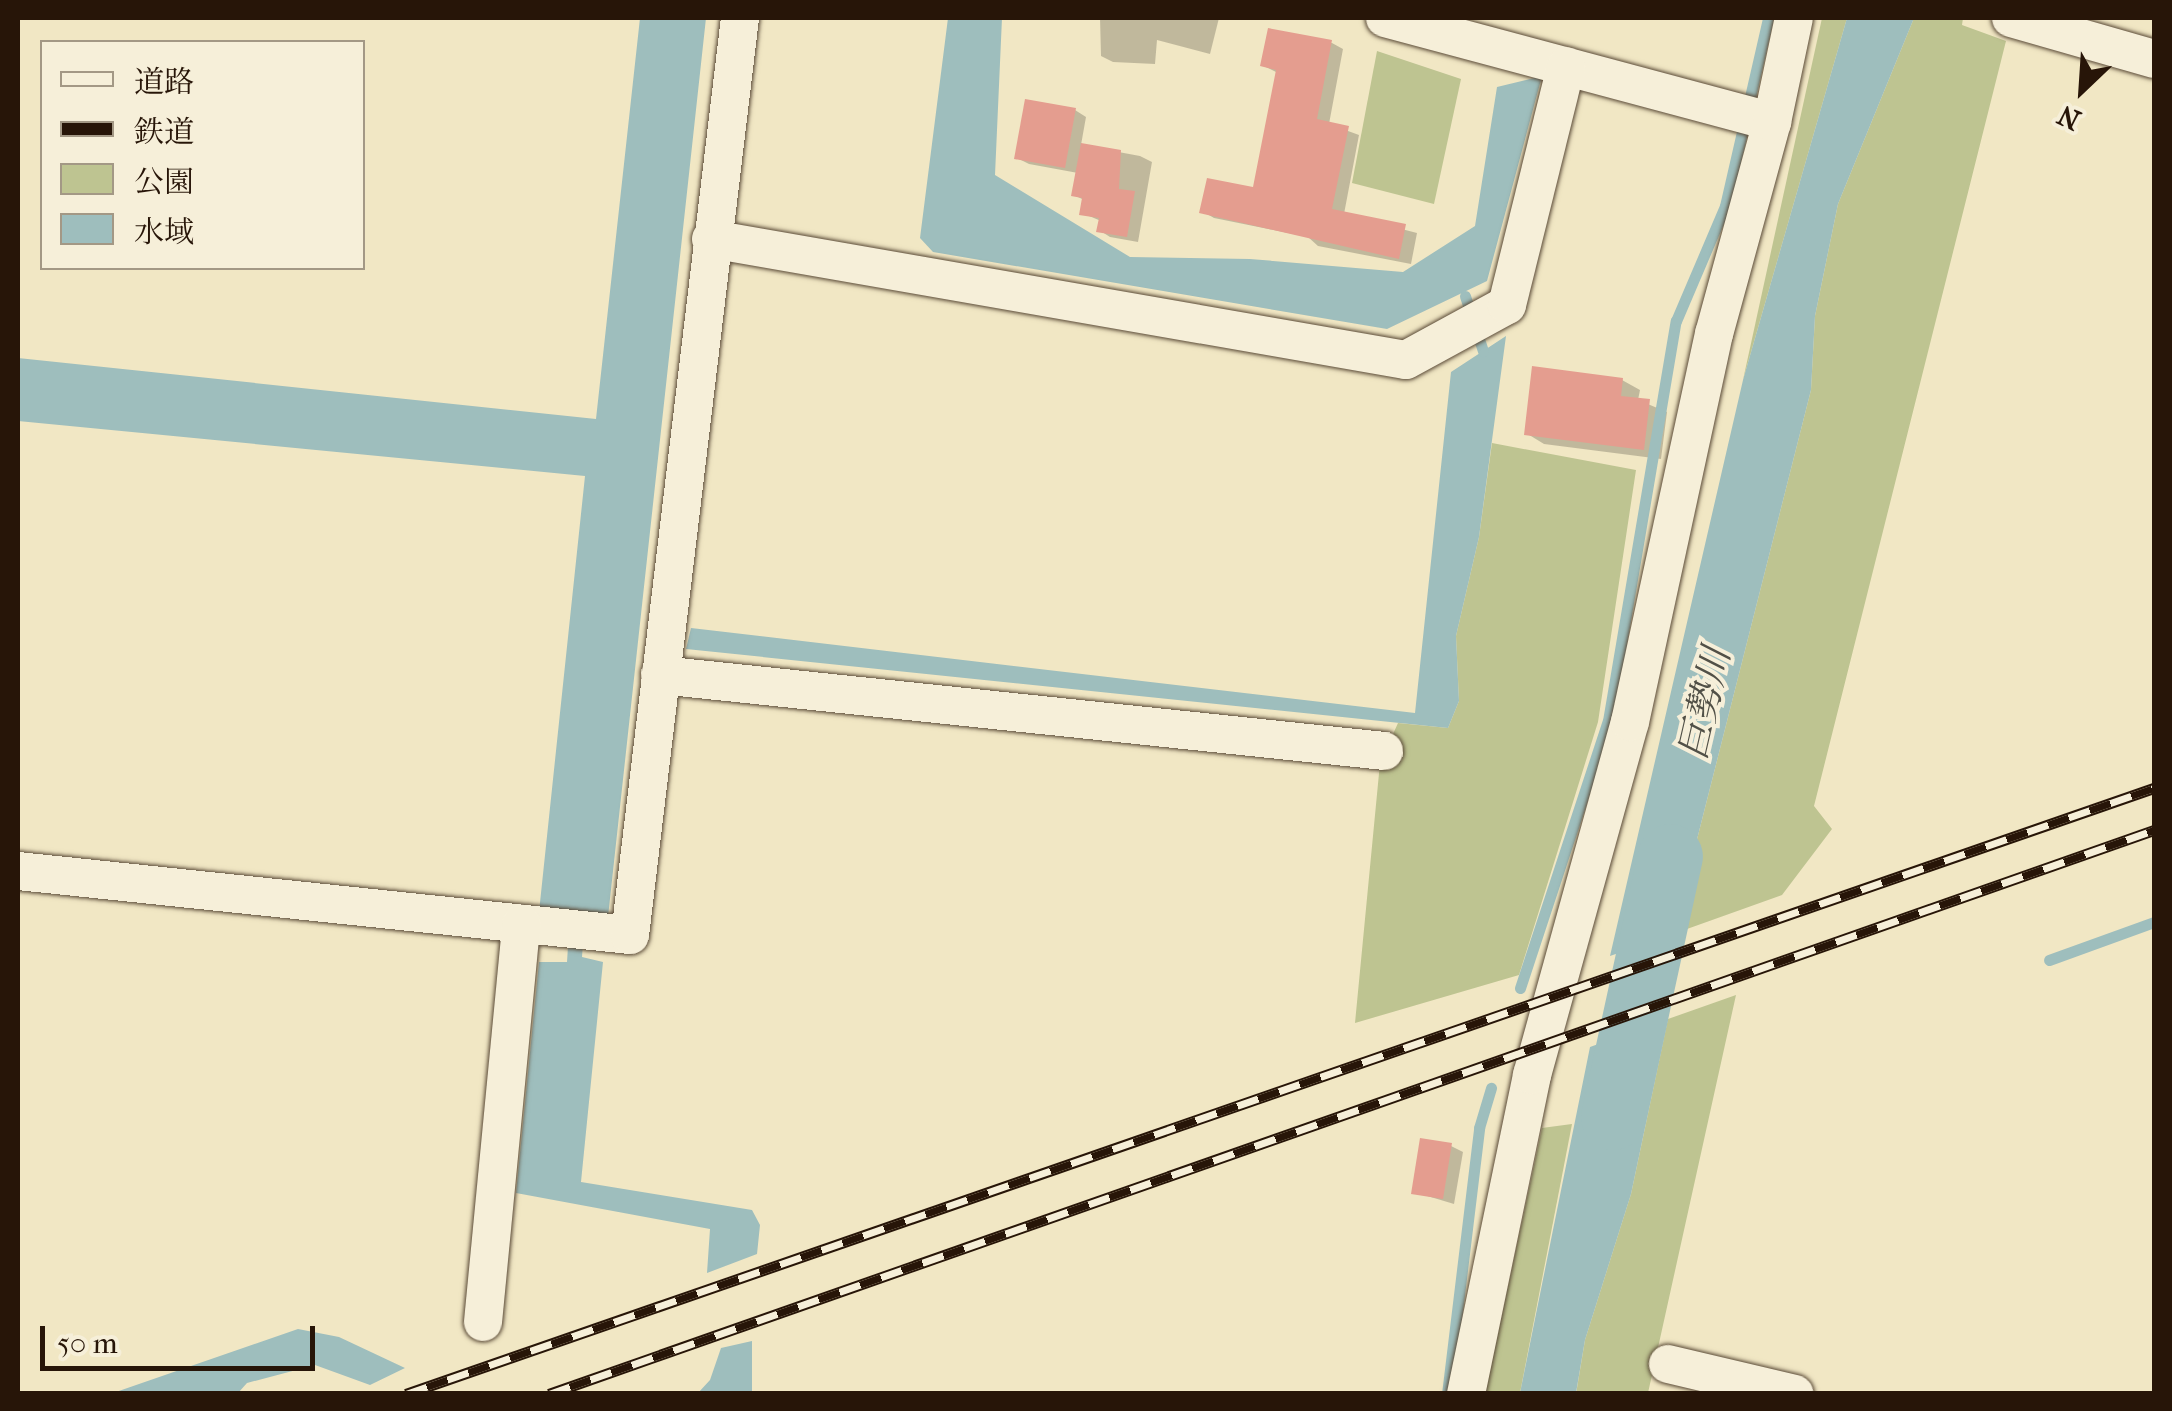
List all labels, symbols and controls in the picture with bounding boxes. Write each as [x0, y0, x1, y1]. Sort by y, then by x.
legend [40, 40, 365, 270]
north arrow [2032, 40, 2132, 140]
text: 道路 [134, 65, 194, 100]
text: N [2053, 98, 2086, 137]
text: 鉄道 [134, 115, 194, 150]
text: 公園 [134, 165, 194, 200]
text: 水域 [134, 215, 194, 250]
water label: 巨勢川 [1670, 643, 1740, 765]
scale bar [45, 1306, 320, 1368]
text: 50 m [57, 1326, 118, 1361]

